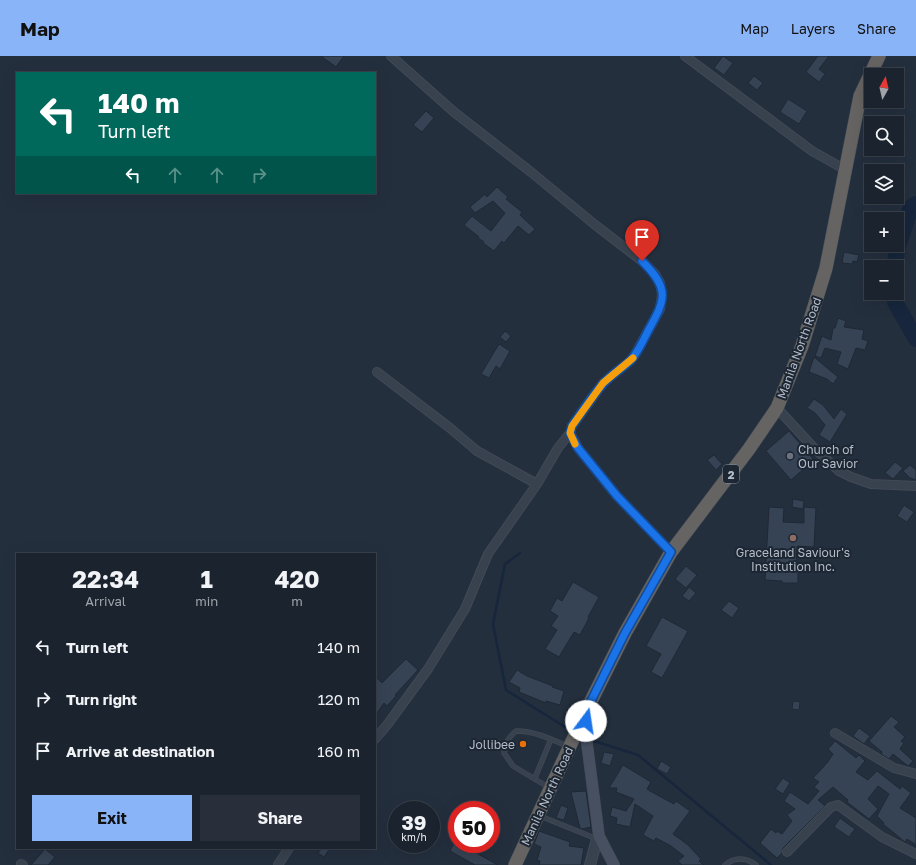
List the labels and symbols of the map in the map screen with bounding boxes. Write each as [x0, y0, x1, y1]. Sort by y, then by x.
north arrow [864, 68, 904, 108]
pin [625, 220, 659, 261]
street label: Manila North Road [774, 295, 824, 401]
place label: Church of Our Savior [798, 442, 858, 471]
marker: Church of Our Savior [785, 451, 795, 461]
road number: 2 [723, 465, 739, 483]
marker: Graceland Saviour's Institution Inc. [788, 533, 798, 543]
place label: Graceland Saviour's Institution Inc. [736, 545, 850, 574]
position arrow [565, 700, 607, 742]
place label: Jollibee [469, 737, 515, 752]
marker: Jollibee [518, 739, 528, 749]
street label: Manila North Road [518, 744, 576, 848]
speed limit sign: 50 [448, 801, 500, 853]

